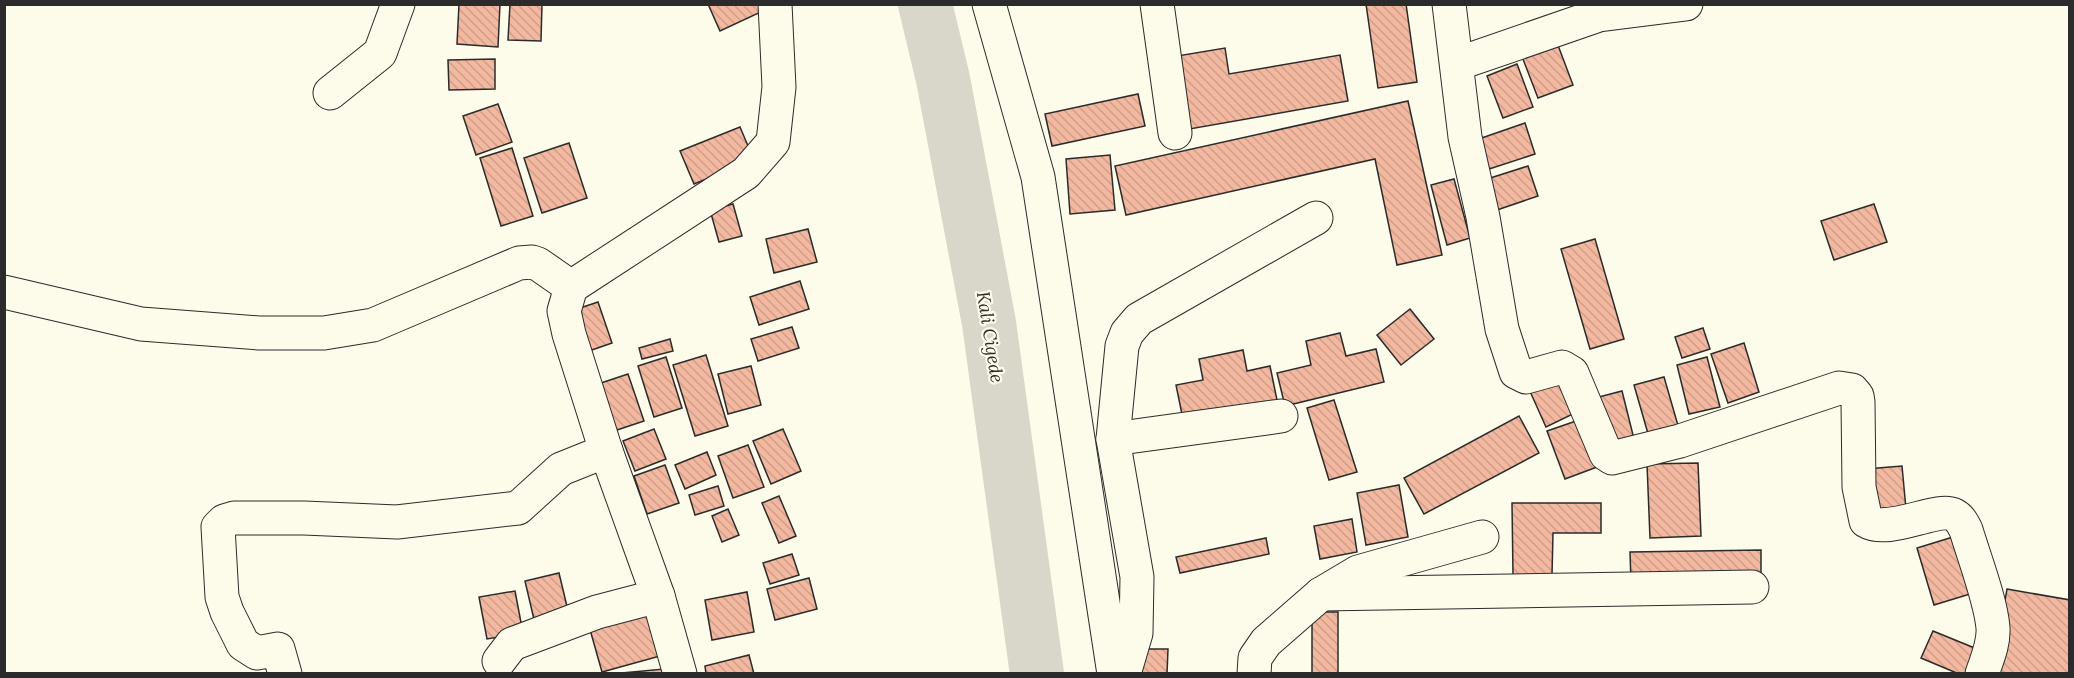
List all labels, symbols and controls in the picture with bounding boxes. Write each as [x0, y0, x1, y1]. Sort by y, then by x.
water label: Kali Cigede [972, 290, 1009, 384]

